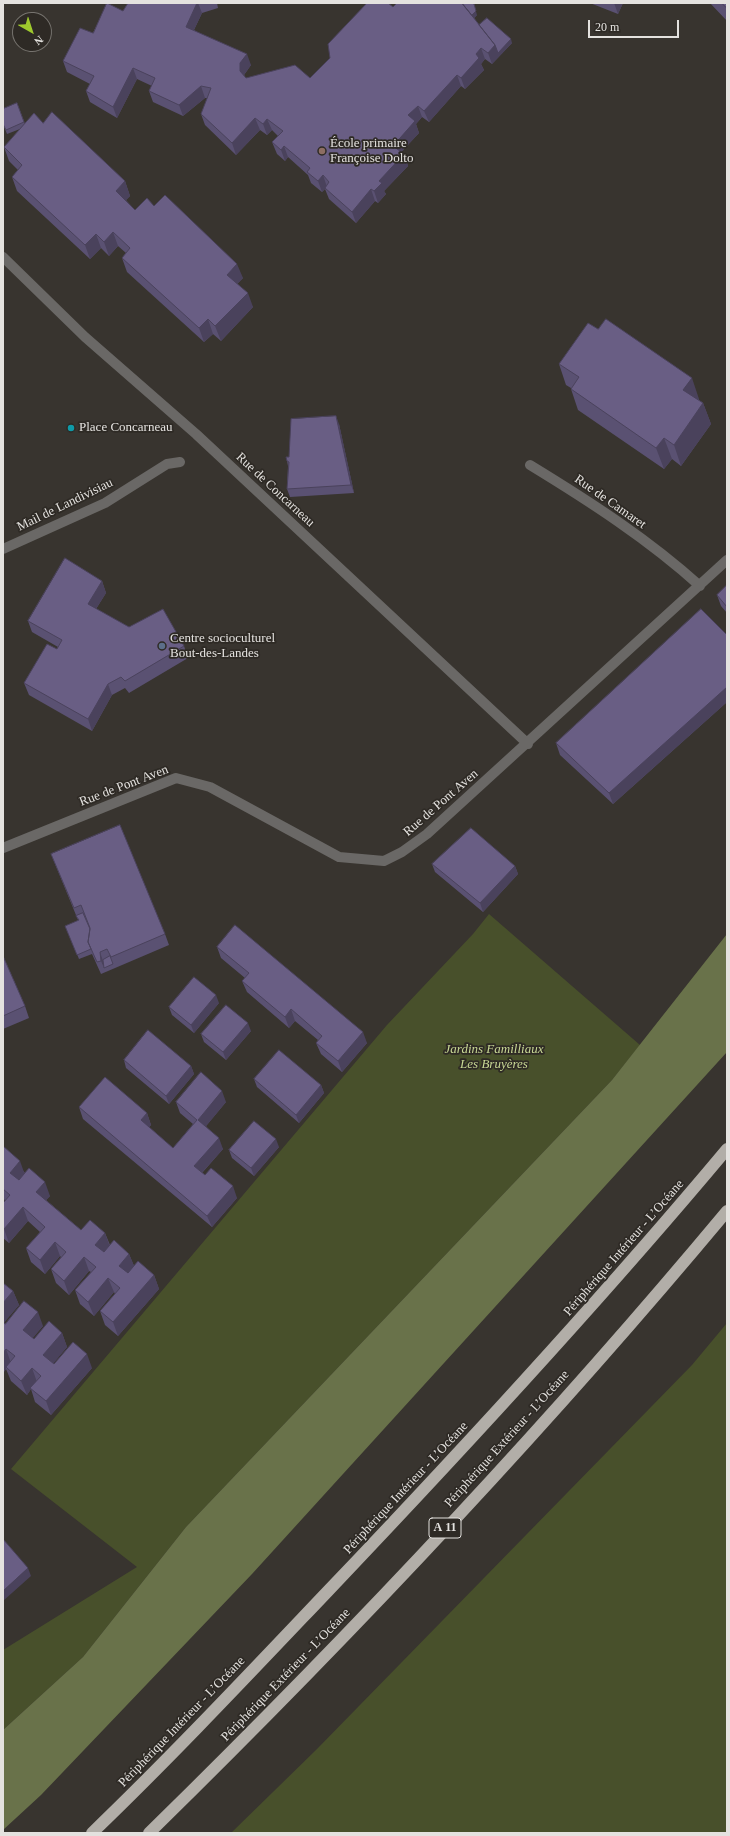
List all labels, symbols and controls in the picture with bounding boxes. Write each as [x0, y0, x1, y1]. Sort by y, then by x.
north arrow [12, 12, 52, 52]
scale bar [590, 12, 681, 38]
text: 20 m [595, 20, 619, 34]
text: N [32, 33, 46, 48]
place label: École primaire Françoise Dolto [330, 136, 413, 167]
marker: École primaire Françoise Dolto [317, 146, 327, 156]
place label: Place Concarneau [79, 420, 172, 436]
marker: Place Concarneau [66, 423, 76, 433]
street label: Rue de Concarneau [232, 450, 318, 530]
street label: Rue de Camaret [571, 472, 649, 532]
street label: Mail de Landivisiau [15, 475, 115, 535]
place label: Centre socioculturel Bout-des-Landes [170, 631, 275, 662]
marker: Centre socioculturel Bout-des-Landes [157, 641, 167, 651]
street label: Rue de Pont Aven [77, 762, 171, 810]
street label: Rue de Pont Aven [400, 766, 482, 840]
park label: Jardins Familliaux Les Bruyères [445, 1042, 543, 1073]
street label: Périphérique Intérieur - L’Océane [561, 1177, 687, 1319]
street label: Périphérique Extérieur - L’Océane [441, 1367, 573, 1511]
street label: Périphérique Intérieur - L’Océane [341, 1419, 471, 1557]
road number: A 11 [429, 1518, 461, 1538]
street label: Périphérique Extérieur - L’Océane [218, 1605, 354, 1745]
street label: Périphérique Intérieur - L’Océane [116, 1654, 248, 1790]

